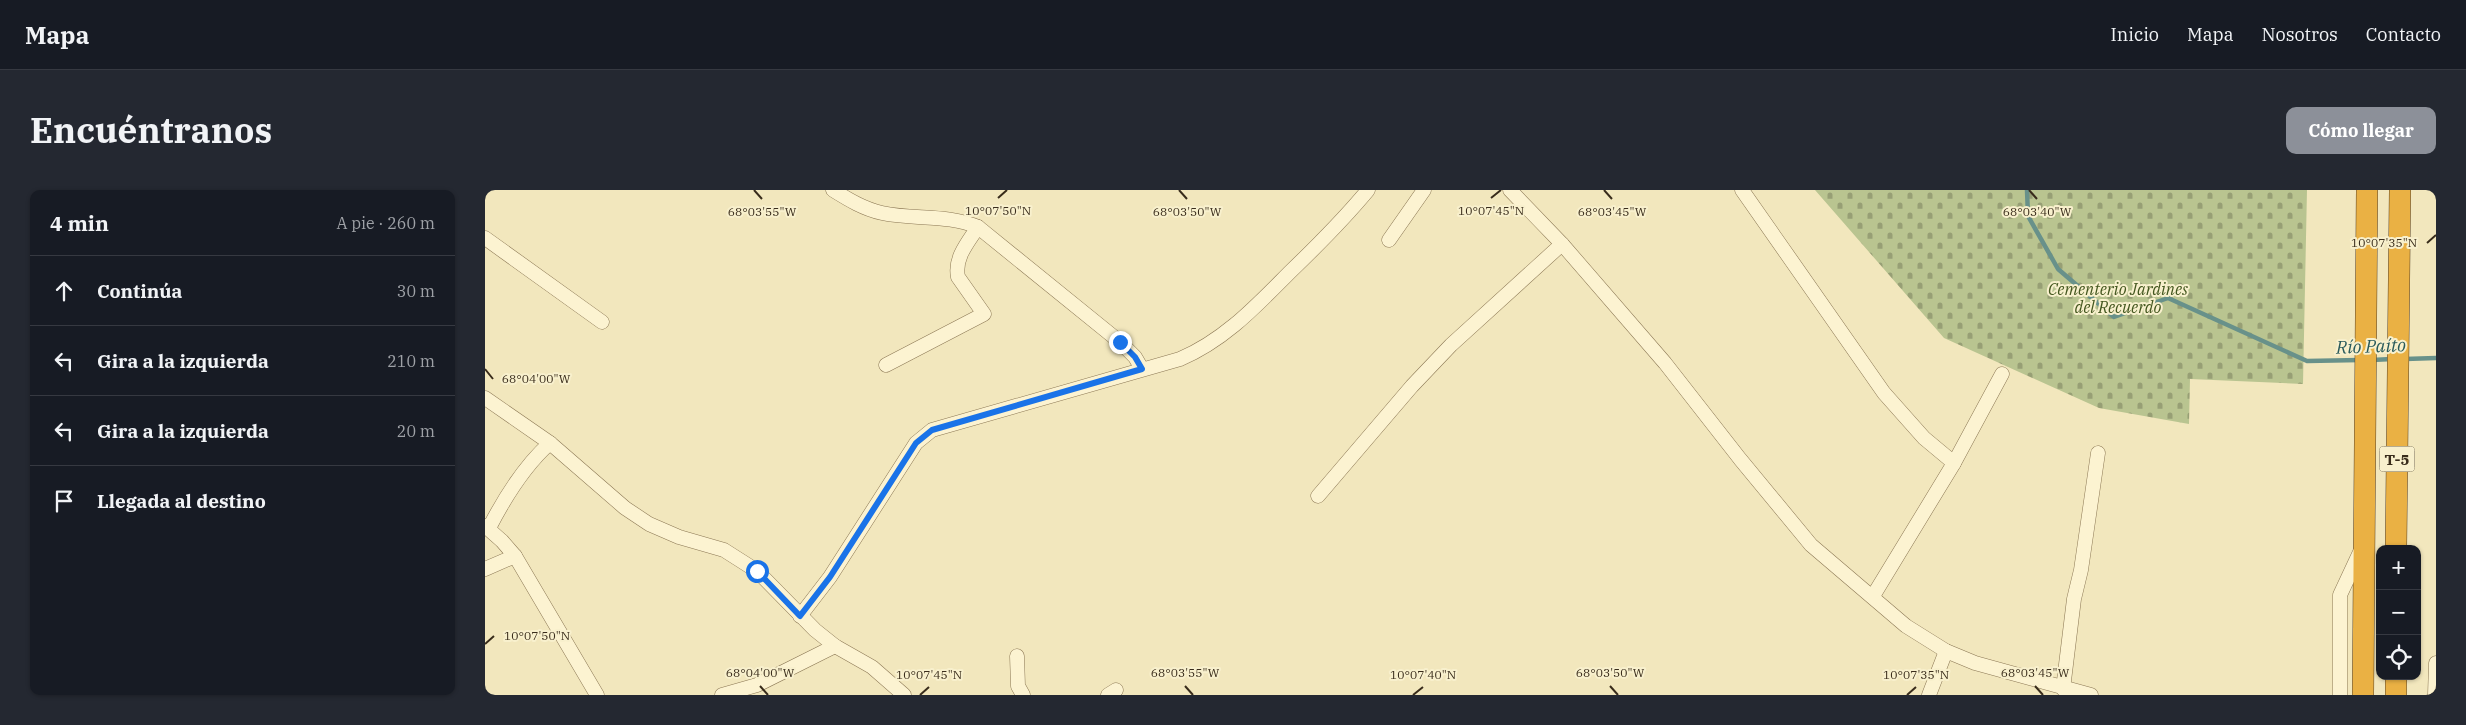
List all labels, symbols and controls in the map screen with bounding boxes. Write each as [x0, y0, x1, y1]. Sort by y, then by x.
text: Mapa [25, 19, 89, 51]
text: Inicio [2111, 23, 2159, 46]
text: Mapa [2187, 23, 2234, 46]
text: Nosotros [2262, 23, 2338, 46]
text: Contacto [2366, 23, 2441, 46]
text: Encuéntranos [30, 107, 272, 153]
button: Cómo llegar [2286, 107, 2436, 154]
text: 10°07'50"N [965, 203, 1031, 218]
text: 10°07'45"N [1458, 203, 1524, 218]
text: 68°03'55"W [728, 204, 797, 219]
text: 68°03'50"W [1153, 204, 1222, 219]
text: 68°03'45"W [1578, 204, 1647, 219]
text: 68°03'40"W [2003, 204, 2072, 219]
text: 4 min [50, 209, 109, 237]
text: A pie · 260 m [337, 213, 435, 233]
text: 10°07'35"N [2351, 235, 2417, 250]
icon: ahead [50, 277, 78, 305]
text: Continúa [97, 279, 182, 303]
park label: Cementerio Jardines del Recuerdo [2048, 279, 2188, 317]
text: 30 m [397, 281, 435, 301]
route end [1109, 331, 1132, 354]
water label: Río Paíto [2335, 333, 2406, 359]
icon: left [50, 347, 78, 375]
text: Gira a la izquierda [97, 349, 269, 373]
text: 210 m [387, 351, 435, 371]
text: 68°04'00"W [502, 371, 571, 386]
icon: left [50, 417, 78, 445]
text: Gira a la izquierda [97, 419, 269, 443]
text: 20 m [397, 421, 435, 441]
road number: T-5 [2379, 446, 2415, 472]
icon: arrive [50, 487, 78, 515]
text: Llegada al destino [97, 489, 266, 513]
map controls [2376, 545, 2421, 680]
button: + [2376, 545, 2421, 590]
route start [746, 560, 769, 583]
button: − [2376, 590, 2421, 635]
text: 10°07'50"N [504, 628, 570, 643]
button: locate [2376, 635, 2421, 680]
text: 68°04'00"W [726, 665, 795, 680]
text: 68°03'55"W [1151, 665, 1220, 680]
text: 68°03'50"W [1576, 665, 1645, 680]
text: 68°03'45"W [2001, 665, 2070, 680]
text: 10°07'45"N [896, 667, 962, 682]
text: 10°07'40"N [1390, 667, 1456, 682]
text: 10°07'35"N [1883, 667, 1949, 682]

